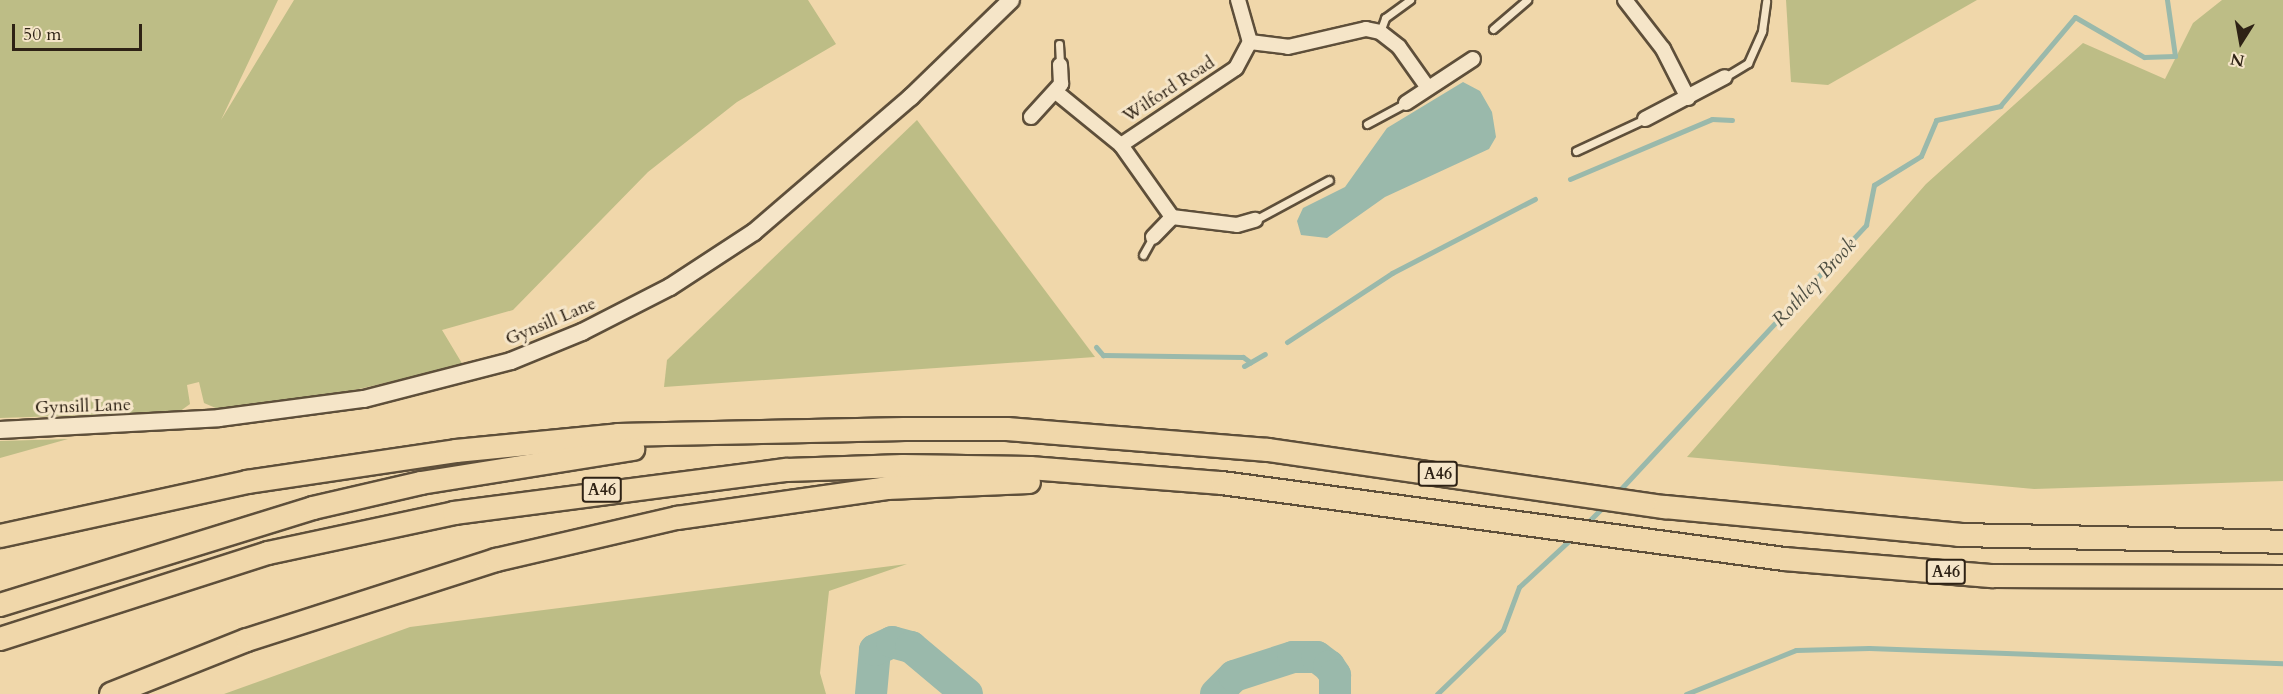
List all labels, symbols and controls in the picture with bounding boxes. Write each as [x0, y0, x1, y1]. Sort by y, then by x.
scale bar [15, 12, 146, 50]
north arrow [2211, 12, 2271, 72]
text: 50 m [23, 22, 62, 47]
text: N [2229, 48, 2246, 72]
street label: Wilford Road [1119, 52, 1219, 128]
water label: Rothley Brook [1767, 232, 1861, 332]
street label: Gynsill Lane [503, 293, 599, 351]
street label: Gynsill Lane [35, 395, 131, 419]
road number: A46 [1417, 461, 1459, 487]
road number: A46 [581, 477, 623, 503]
road number: A46 [1925, 559, 1967, 585]

